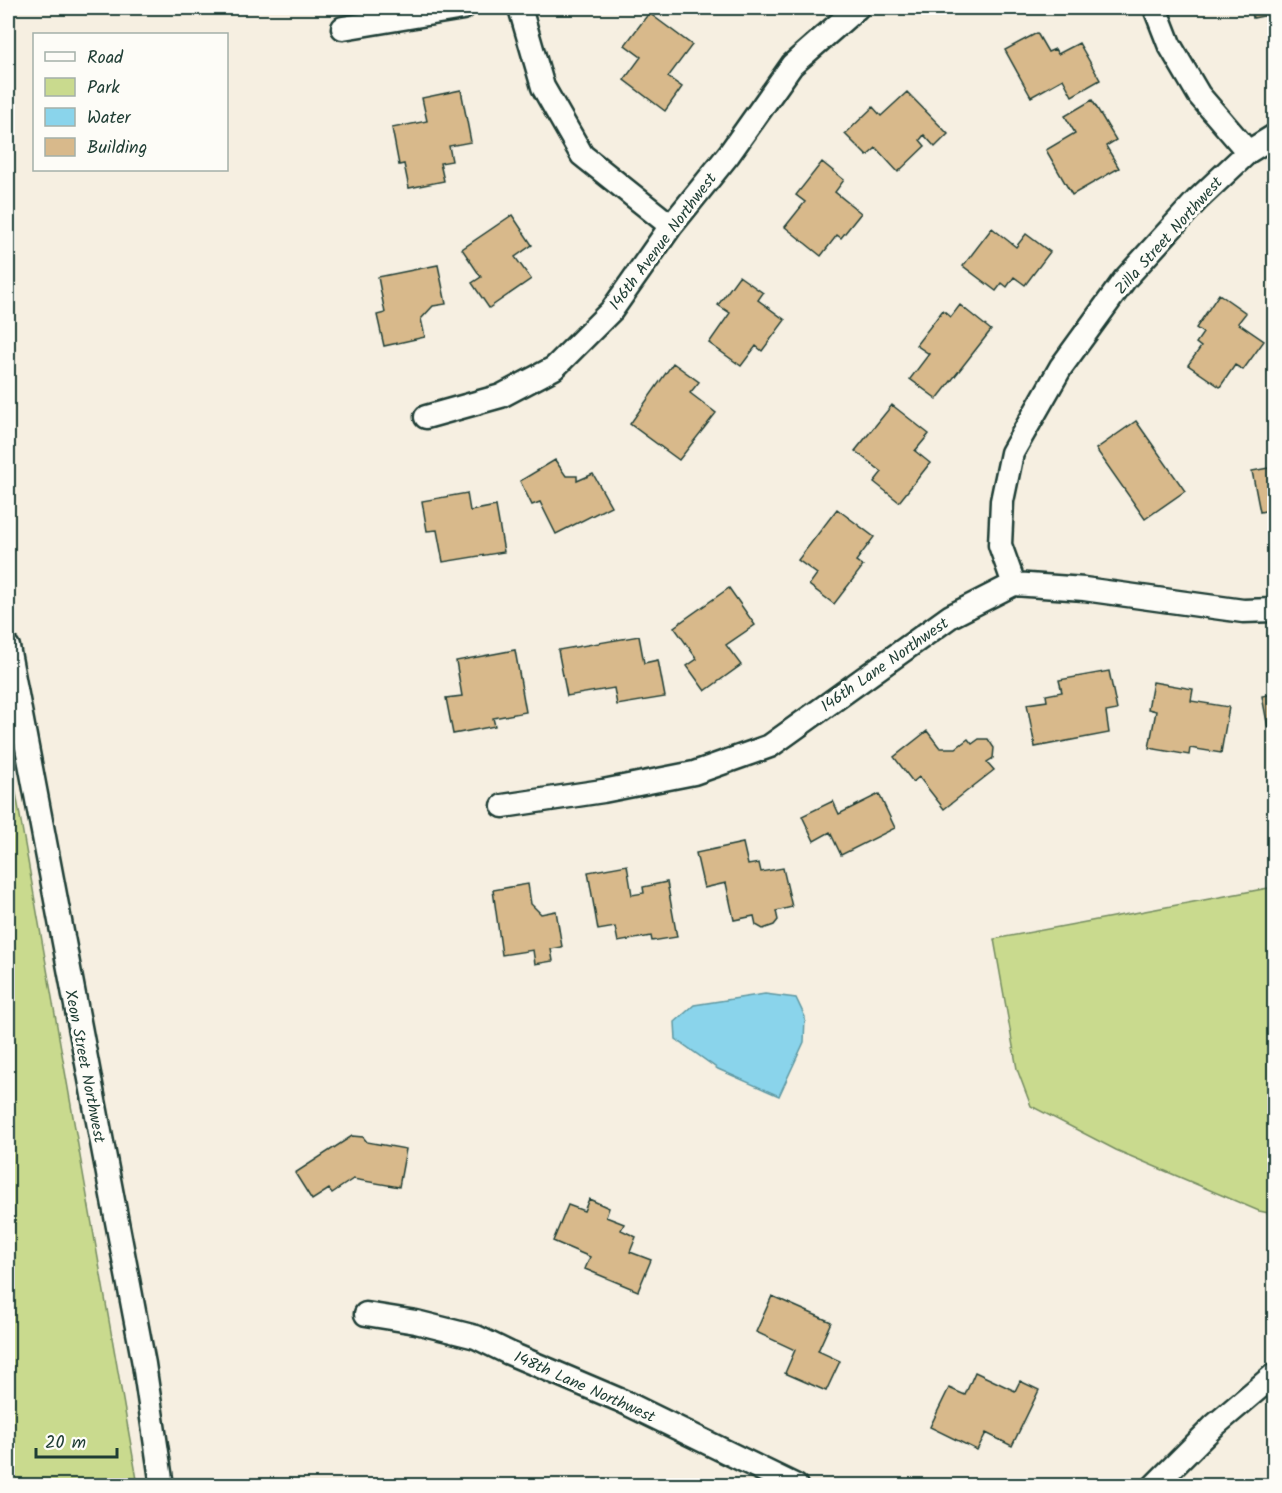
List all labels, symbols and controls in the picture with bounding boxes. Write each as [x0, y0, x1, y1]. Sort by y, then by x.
legend [33, 33, 228, 171]
text: Road [87, 44, 124, 73]
text: Park [87, 74, 120, 103]
text: Water [87, 104, 132, 133]
text: Building [87, 134, 147, 163]
street label: 146th Avenue Northwest [603, 167, 724, 316]
street label: Zilla Street Northwest [1109, 171, 1230, 301]
street label: 146th Lane Northwest [816, 611, 955, 719]
street label: Xeon Street Northwest [57, 988, 112, 1146]
street label: 148th Lane Northwest [510, 1345, 660, 1430]
scale bar [36, 1421, 117, 1459]
text: 20 m [45, 1429, 86, 1458]

